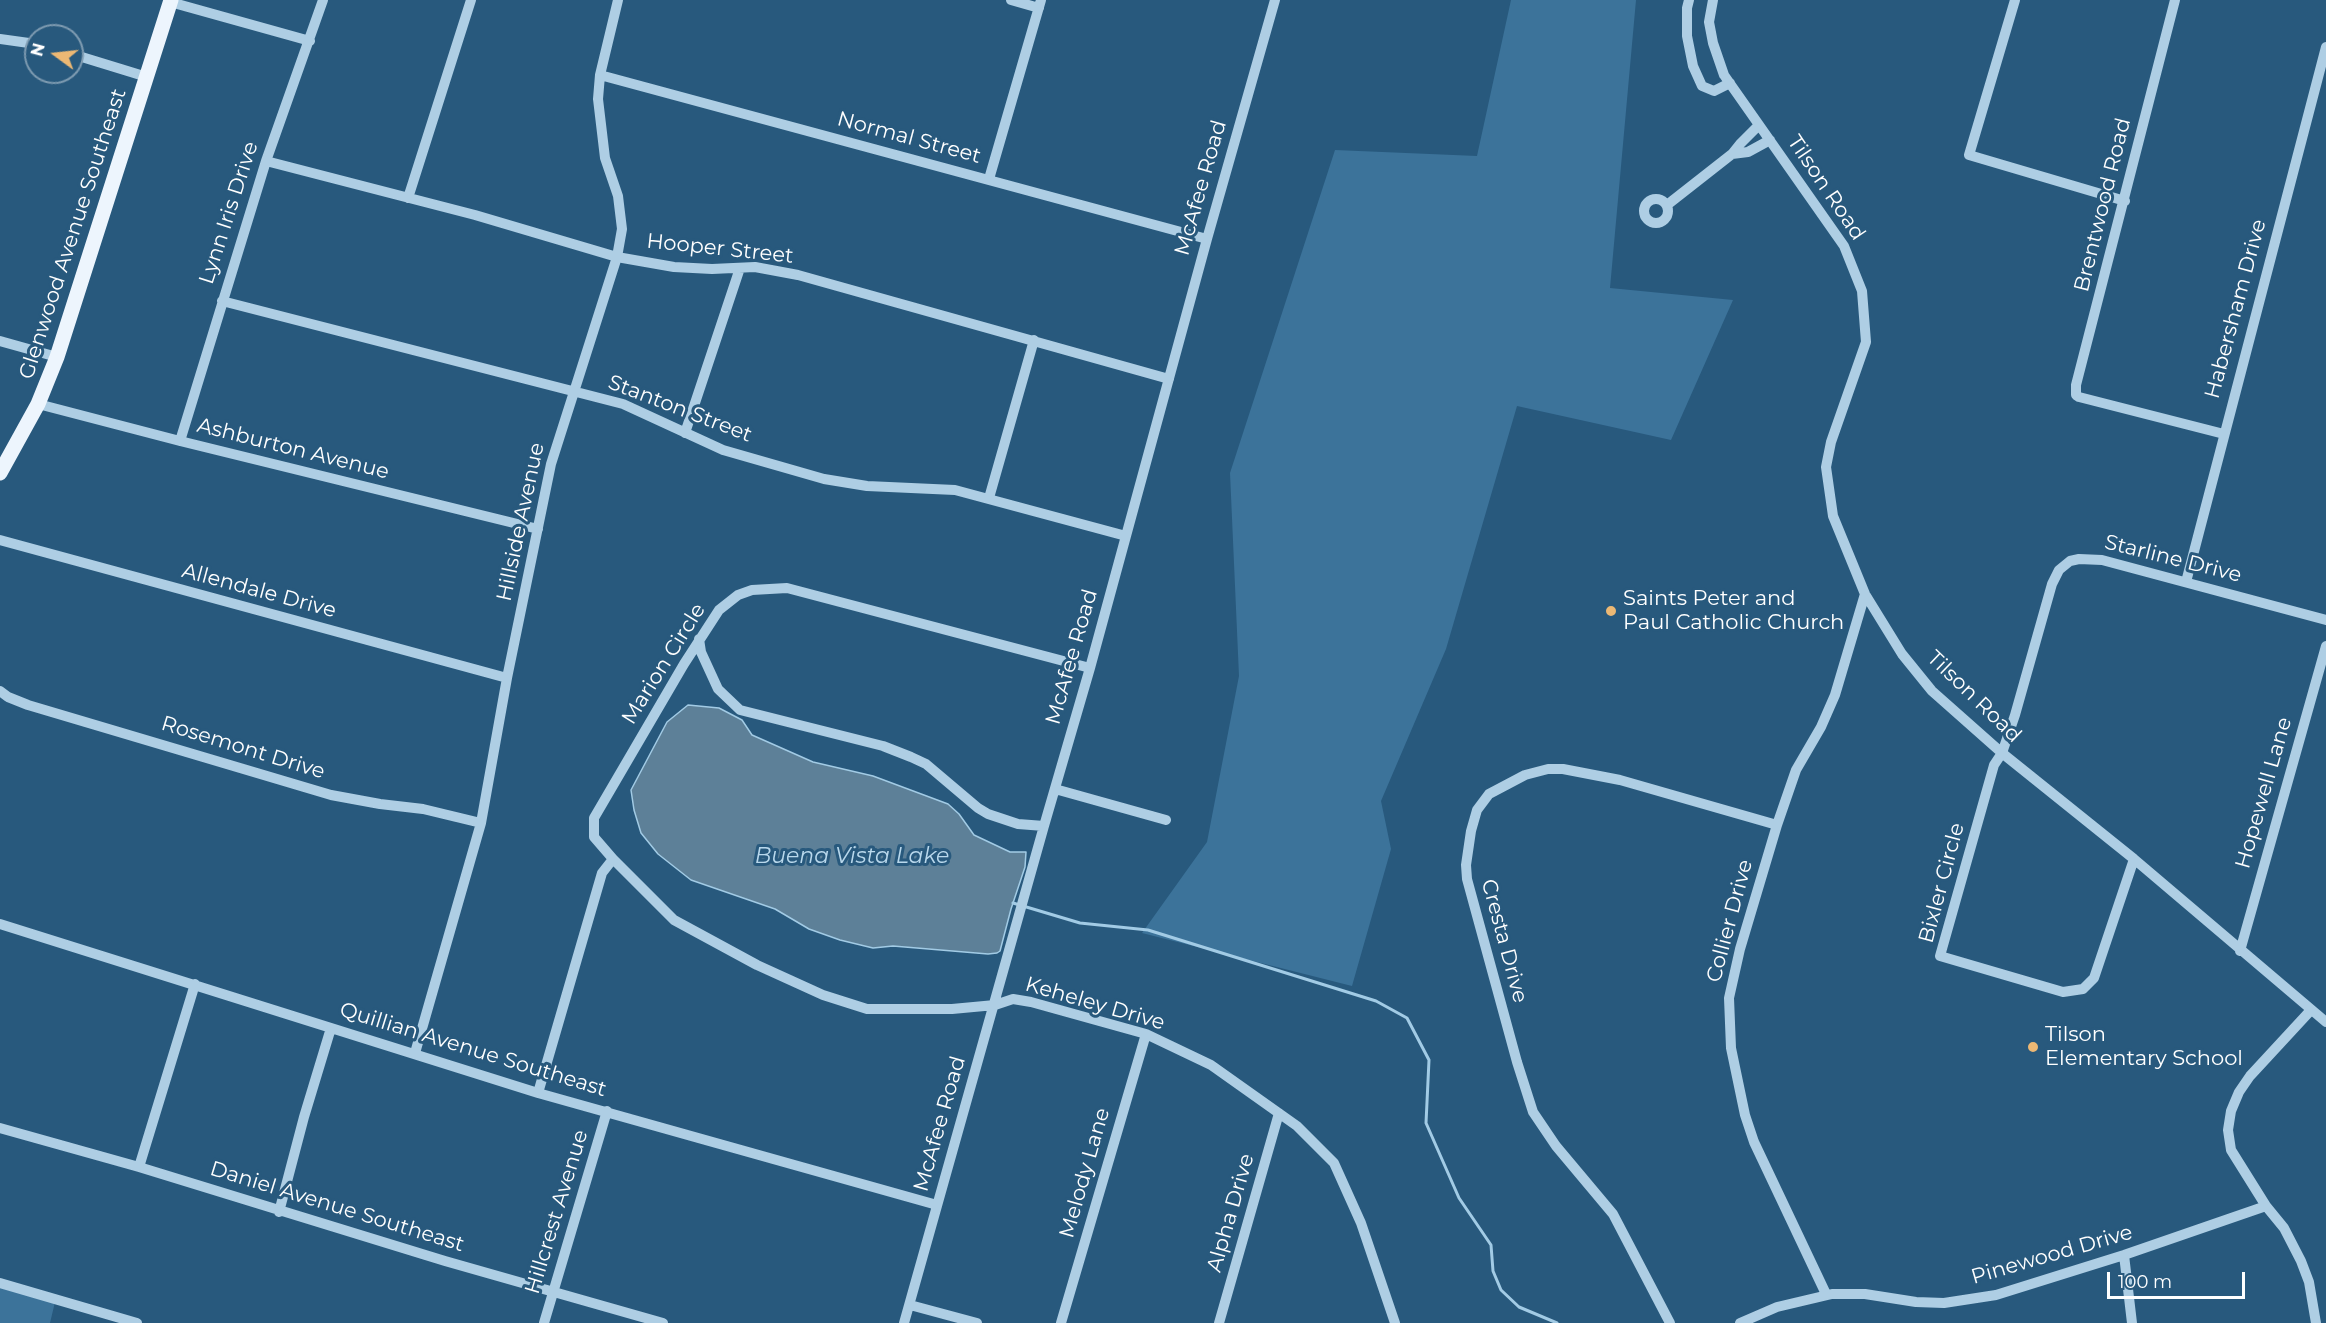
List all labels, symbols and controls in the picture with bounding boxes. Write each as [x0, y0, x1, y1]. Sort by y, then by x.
north arrow [24, 24, 84, 84]
text: N [27, 41, 49, 58]
street label: Glenwood Avenue Southeast [14, 86, 132, 382]
street label: Normal Street [834, 107, 984, 169]
street label: Brentwood Road [2069, 115, 2137, 295]
street label: McAfee Road [1170, 117, 1232, 259]
street label: Tilson Road [1782, 131, 1870, 245]
street label: Lynn Iris Drive [194, 138, 264, 288]
street label: Habersham Drive [2200, 217, 2272, 401]
street label: Hooper Street [645, 229, 795, 269]
street label: Stanton Street [604, 370, 756, 448]
street label: Ashburton Avenue [195, 413, 391, 485]
street label: Hillside Avenue [492, 440, 550, 604]
street label: Starline Drive [2102, 530, 2244, 588]
street label: Allendale Drive [179, 558, 339, 624]
street label: McAfee Road [1041, 586, 1103, 728]
place label: Saints Peter and Paul Catholic Church [1623, 586, 1844, 636]
street label: Marion Circle [617, 599, 711, 729]
marker: Saints Peter and Paul Catholic Church [1604, 604, 1618, 618]
street label: Tilson Road [1922, 646, 2026, 748]
street label: Rosemont Drive [158, 711, 328, 785]
street label: Hopewell Lane [2230, 714, 2298, 872]
street label: Bixler Circle [1914, 820, 1970, 946]
water label: Buena Vista Lake [755, 844, 949, 870]
street label: Collier Drive [1702, 857, 1758, 985]
street label: Cresta Drive [1475, 876, 1533, 1006]
street label: Keheley Drive [1022, 972, 1168, 1036]
street label: Quillian Avenue Southeast [337, 997, 609, 1103]
place label: Tilson Elementary School [2045, 1022, 2243, 1072]
marker: Tilson Elementary School [2026, 1040, 2040, 1054]
street label: McAfee Road [909, 1053, 971, 1195]
street label: Melody Lane [1054, 1105, 1116, 1241]
street label: Hillcrest Avenue [520, 1127, 594, 1297]
street label: Alpha Drive [1202, 1151, 1260, 1275]
street label: Daniel Avenue Southeast [207, 1156, 467, 1258]
street label: Pinewood Drive [1968, 1220, 2136, 1290]
scale bar [2110, 1260, 2248, 1298]
text: 100 m [2118, 1271, 2172, 1293]

